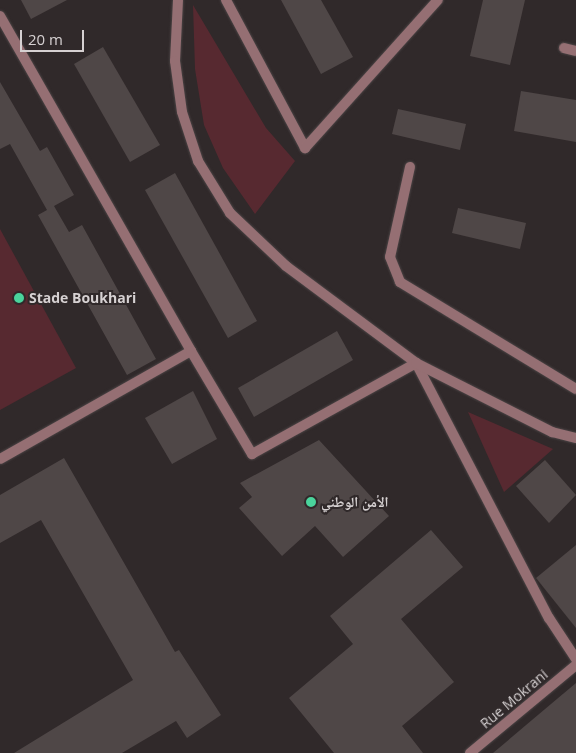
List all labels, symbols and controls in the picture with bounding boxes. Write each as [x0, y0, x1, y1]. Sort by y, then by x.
scale bar [22, 20, 86, 52]
text: 20 m [28, 29, 63, 49]
place label: Stade Boukhari [29, 290, 136, 306]
marker: Stade Boukhari [13, 292, 25, 304]
place label: الأمن الوطني [321, 494, 389, 510]
marker: الأمن الوطني [305, 496, 317, 508]
street label: Rue Mokrani [477, 666, 551, 732]

